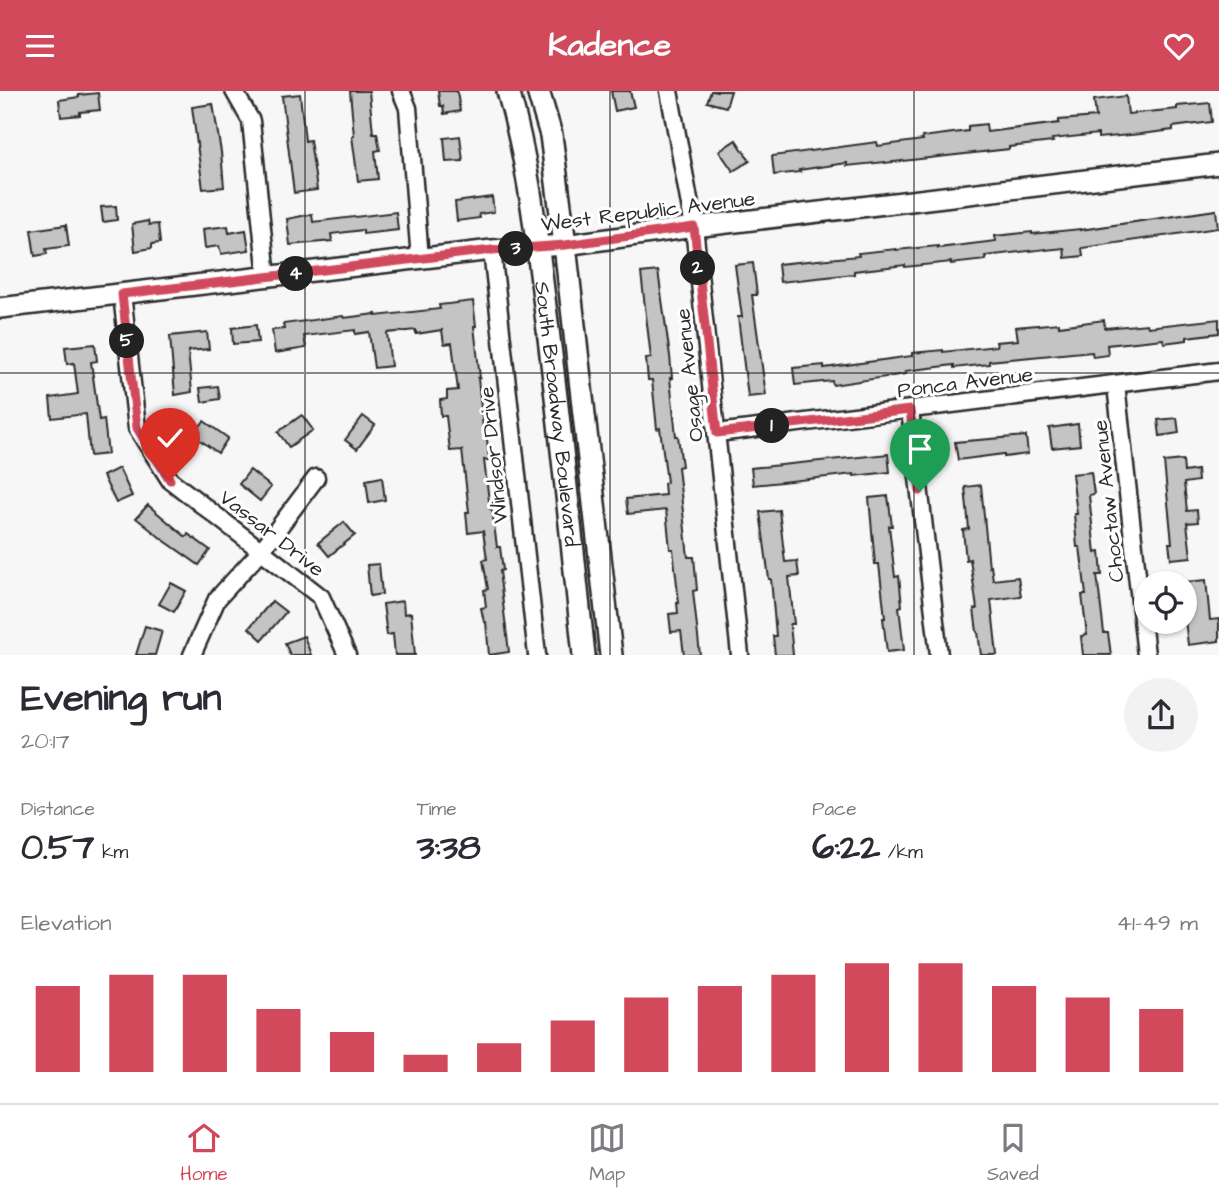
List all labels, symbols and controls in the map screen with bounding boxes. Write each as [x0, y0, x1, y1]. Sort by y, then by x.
text: Kadence [548, 23, 671, 68]
icon: menu [21, 27, 59, 65]
icon: heart [1160, 27, 1198, 65]
street label: West Republic Avenue [539, 184, 757, 240]
pin: 3 [498, 231, 534, 267]
text: 3 [511, 235, 520, 262]
pin: 2 [680, 251, 716, 285]
text: 2 [692, 254, 703, 281]
pin: 4 [278, 257, 314, 291]
text: 4 [289, 260, 302, 287]
street label: South Broadway Boulevard [527, 280, 586, 548]
street label: Osage Avenue [668, 307, 713, 443]
pin: 5 [110, 323, 144, 359]
text: 5 [120, 327, 133, 354]
street label: Ponca Avenue [896, 360, 1034, 405]
street label: Windsor Drive [472, 385, 515, 525]
pin [140, 408, 200, 480]
pin: 1 [754, 409, 790, 443]
text: 1 [770, 412, 773, 439]
street label: Choctaw Avenue [1086, 418, 1131, 584]
icon: check [151, 419, 189, 457]
pin [890, 419, 950, 491]
icon: arrive [901, 430, 939, 468]
street label: Vassar Drive [213, 483, 330, 584]
map controls [1134, 571, 1197, 634]
button: locate [1134, 571, 1197, 634]
text: Evening run [21, 673, 222, 725]
button: share [1124, 678, 1198, 752]
text: 20:17 [21, 725, 70, 757]
text: Distance [21, 796, 95, 823]
text: Time [417, 796, 456, 823]
text: Pace [812, 796, 856, 823]
text: 0.57 [21, 823, 94, 872]
text: 3:38 [417, 823, 481, 872]
text: 6:22 [812, 823, 880, 872]
text: km [94, 839, 128, 866]
text: /km [880, 839, 923, 866]
text: Elevation [21, 907, 112, 939]
text: 41–49 m [1116, 907, 1198, 939]
tab: Home [180, 1119, 228, 1188]
tab: Map [588, 1119, 626, 1188]
tab: Saved [987, 1119, 1039, 1188]

